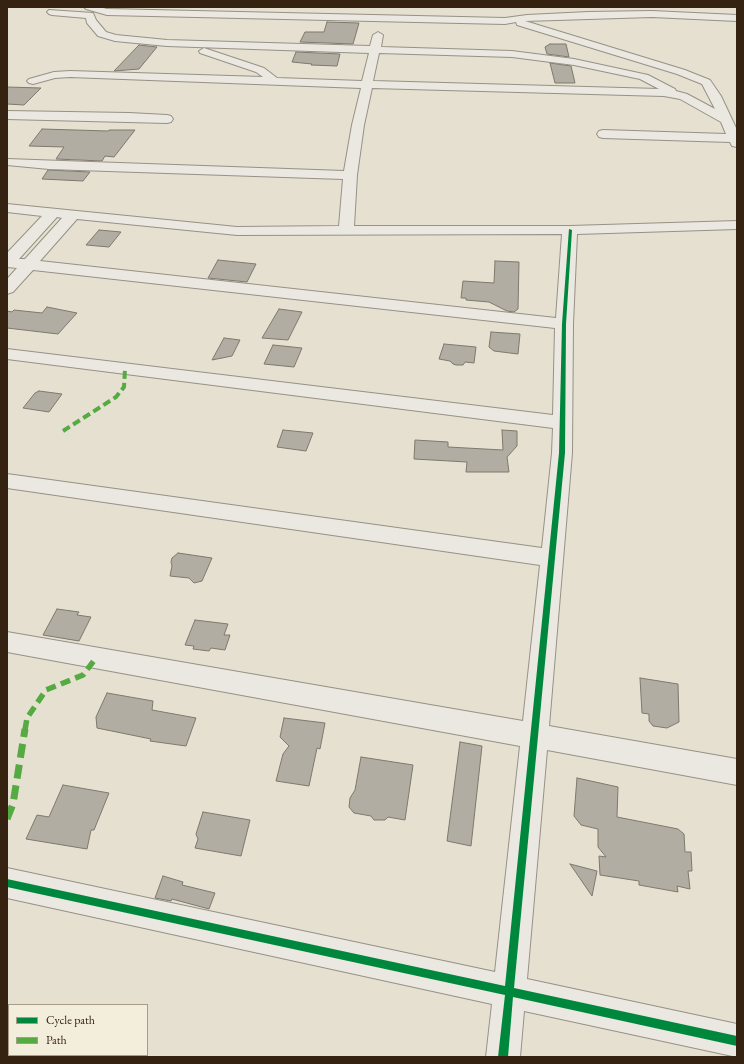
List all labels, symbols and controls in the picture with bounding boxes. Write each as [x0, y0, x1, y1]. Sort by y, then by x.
legend [8, 1004, 148, 1056]
text: Cycle path [46, 1012, 95, 1028]
text: Path [46, 1032, 67, 1048]

